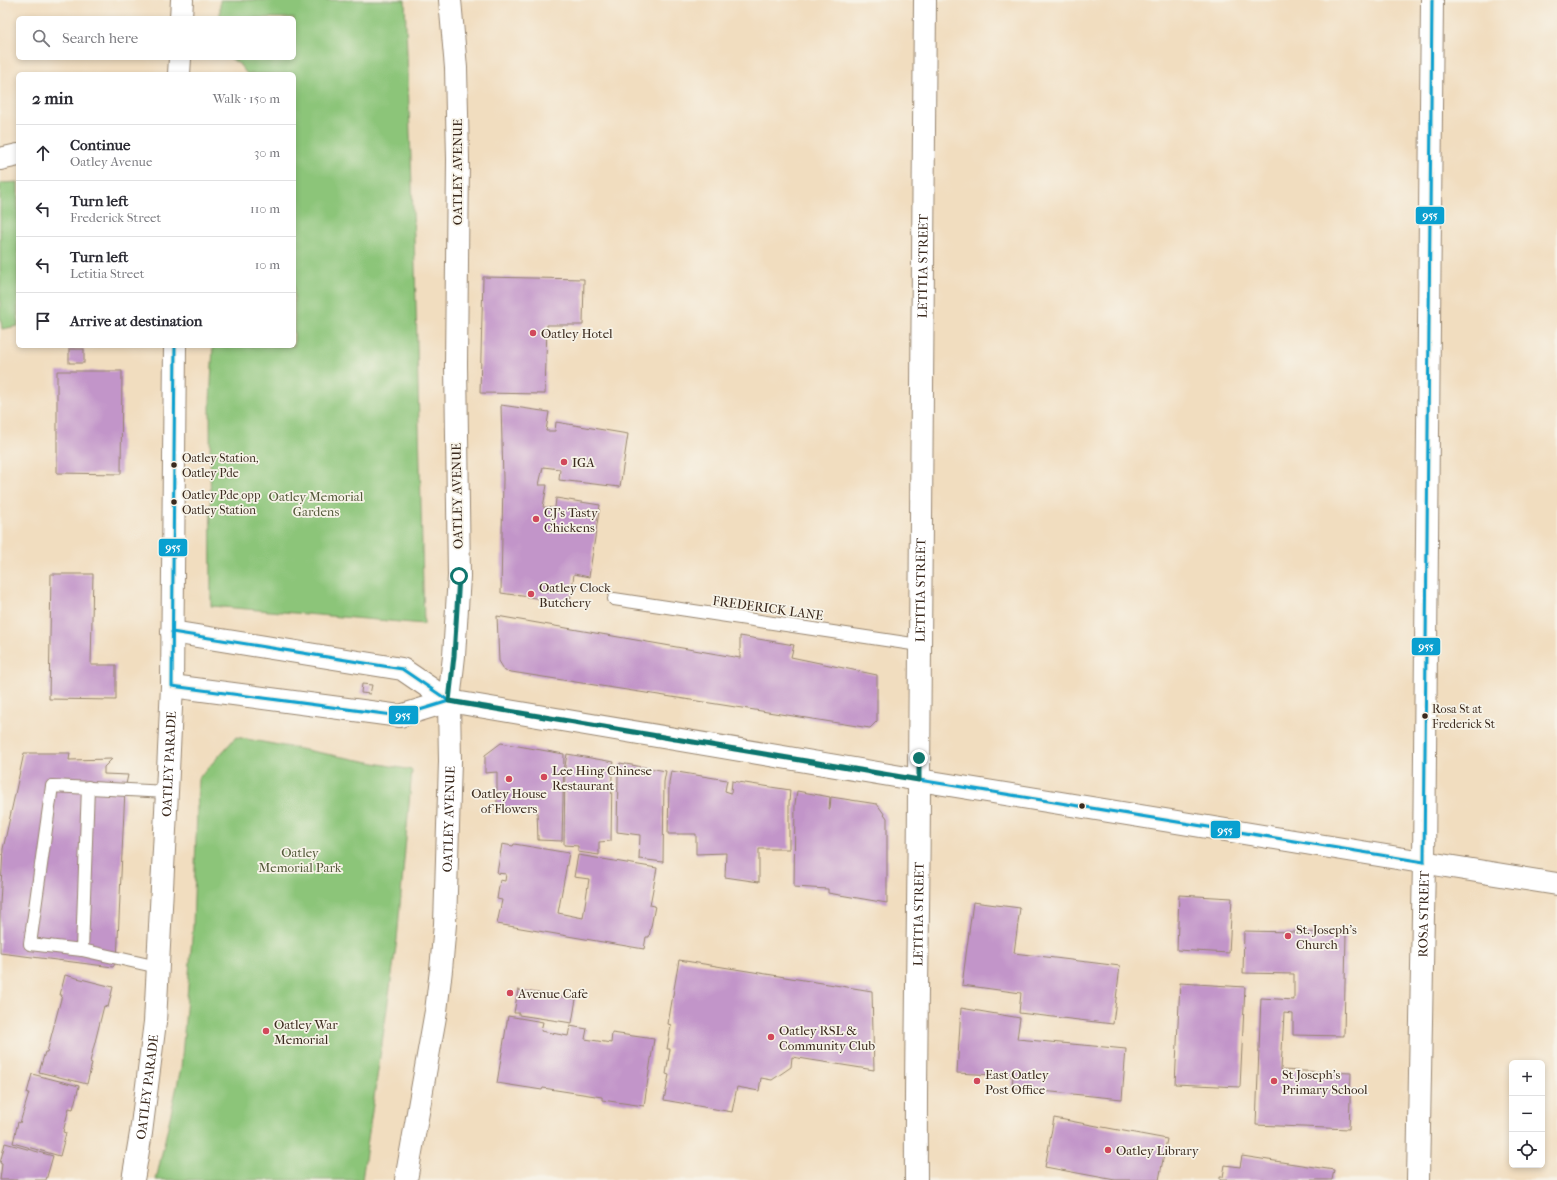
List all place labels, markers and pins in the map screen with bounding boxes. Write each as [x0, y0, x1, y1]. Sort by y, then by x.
place label: Oatley Hotel [541, 326, 613, 341]
marker: Oatley Hotel [528, 328, 538, 338]
place label: Oatley Station, Oatley Pde [182, 451, 259, 480]
place label: IGA [572, 455, 595, 470]
marker: IGA [559, 457, 569, 467]
marker: Oatley Station, Oatley Pde [169, 460, 179, 470]
place label: Oatley Pde opp Oatley Station [182, 488, 261, 517]
marker: Oatley Pde opp Oatley Station [169, 497, 179, 507]
place label: CJ's Tasty Chickens [544, 505, 599, 535]
marker: CJ's Tasty Chickens [531, 514, 541, 524]
place label: Oatley Clock Butchery [539, 580, 611, 610]
marker: Oatley Clock Butchery [526, 589, 536, 599]
place label: Rosa St at Frederick St [1432, 702, 1496, 731]
marker: Rosa St at Frederick St [1420, 711, 1430, 721]
place label: Lee Hing Chinese Restaurant [552, 763, 653, 793]
marker: Lee Hing Chinese Restaurant [539, 772, 549, 782]
marker: Oatley House of Flowers [504, 774, 514, 784]
place label: Oatley House of Flowers [471, 786, 547, 816]
unlabelled marker [1077, 801, 1087, 811]
place label: St. Joseph's Church [1296, 922, 1357, 952]
marker: St. Joseph's Church [1283, 931, 1293, 941]
place label: Avenue Cafe [517, 986, 589, 1001]
marker: Avenue Cafe [505, 988, 515, 998]
place label: Oatley War Memorial [274, 1017, 338, 1047]
place label: Oatley RSL & Community Club [779, 1023, 875, 1053]
marker: Oatley War Memorial [261, 1026, 271, 1036]
marker: Oatley RSL & Community Club [766, 1032, 776, 1042]
place label: East Oatley Post Office [985, 1067, 1050, 1097]
place label: St Joseph's Primary School [1282, 1067, 1368, 1097]
marker: East Oatley Post Office [972, 1076, 982, 1086]
marker: St Joseph's Primary School [1269, 1076, 1279, 1086]
place label: Oatley Library [1116, 1143, 1200, 1158]
marker: Oatley Library [1103, 1145, 1113, 1155]

